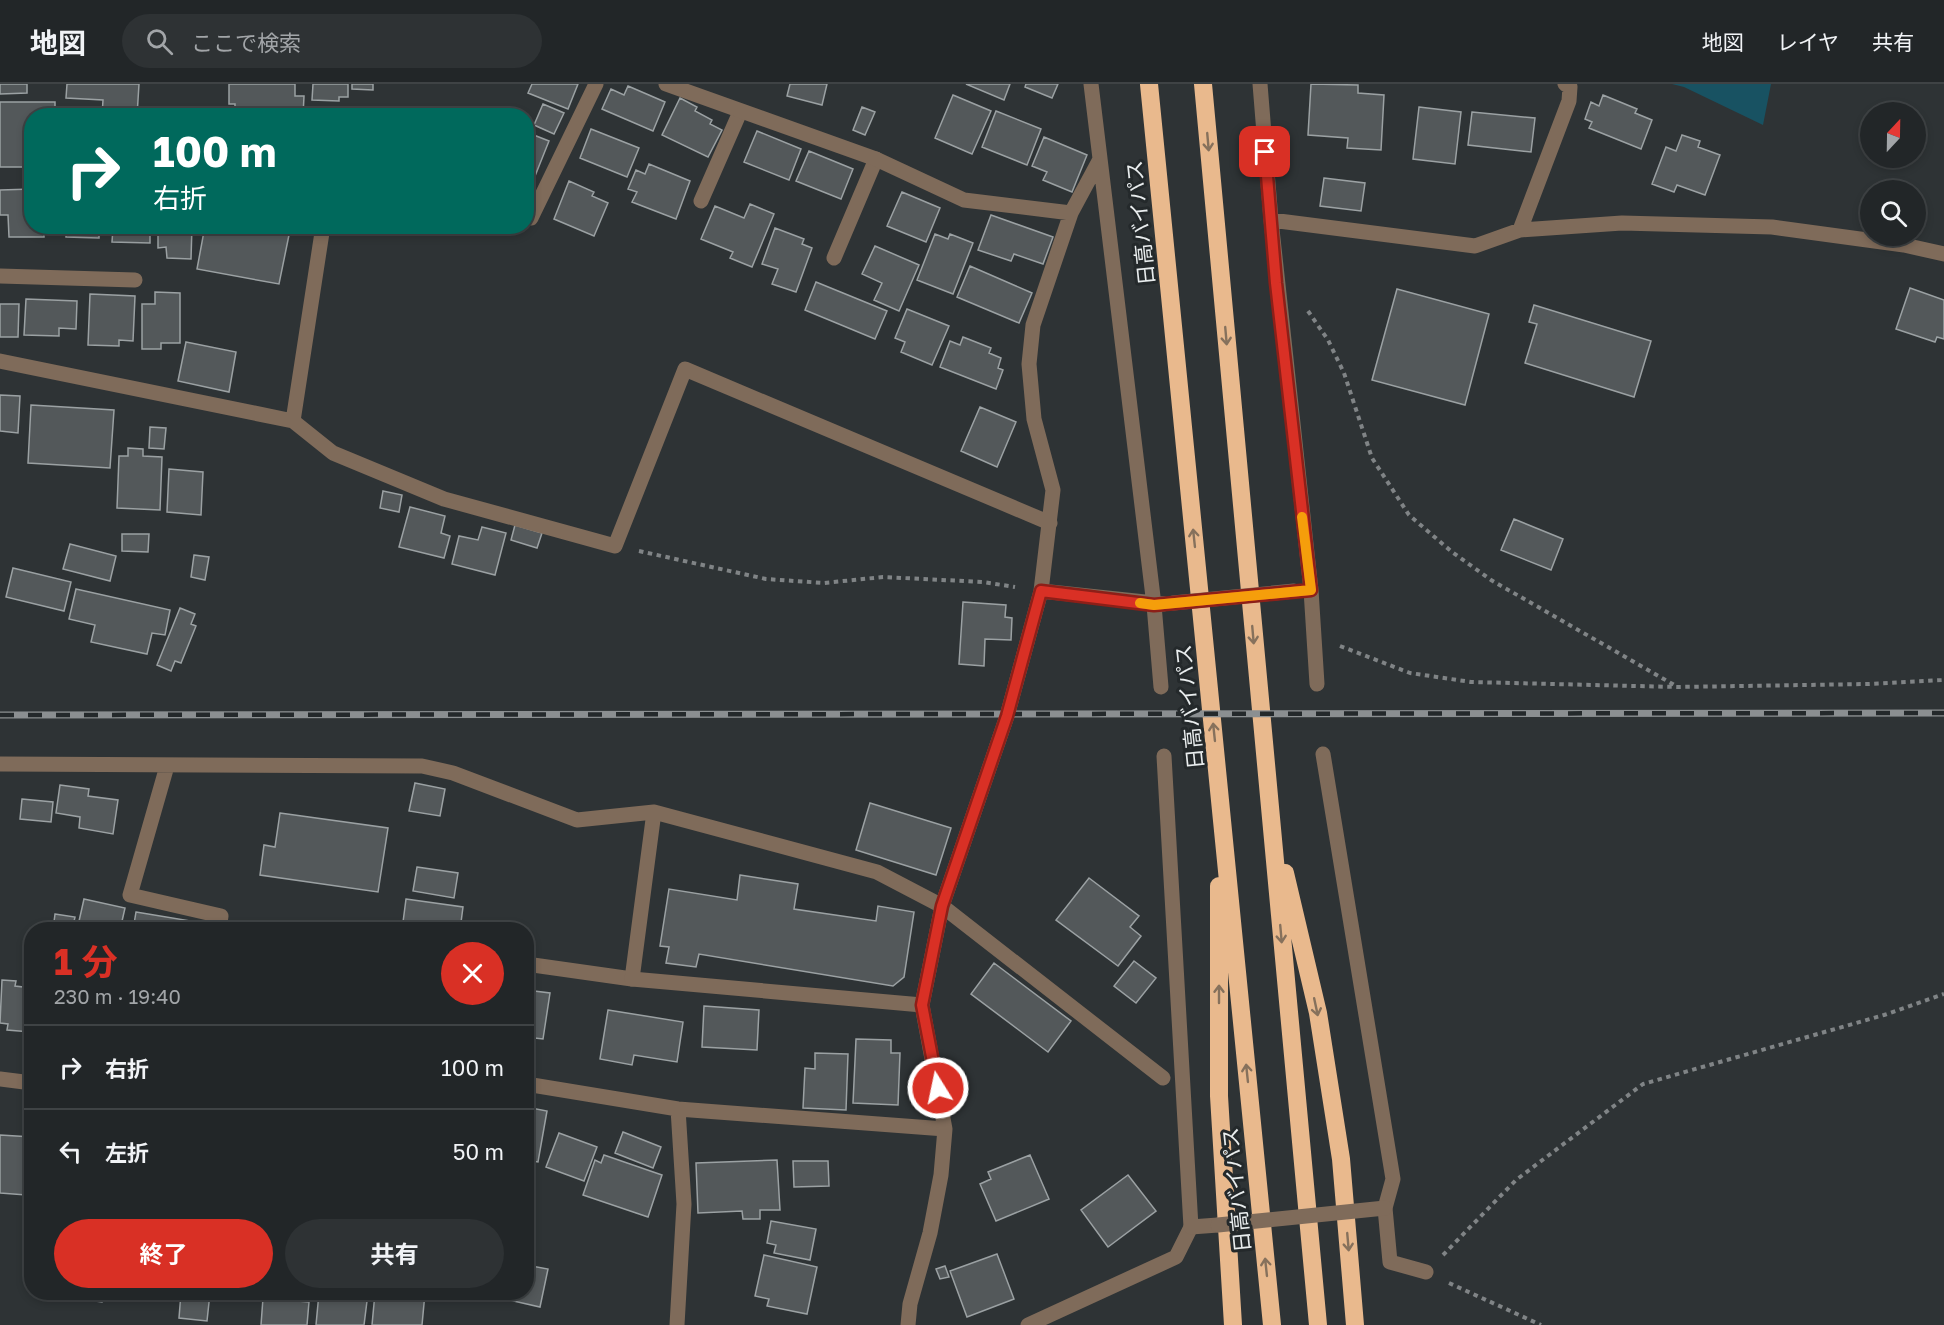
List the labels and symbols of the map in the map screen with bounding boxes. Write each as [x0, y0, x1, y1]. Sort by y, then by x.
north arrow [1860, 102, 1926, 168]
pin [1239, 126, 1290, 177]
one-way arrow [1203, 132, 1214, 152]
street label: 日高バイパス [1121, 159, 1159, 287]
one-way arrow [1221, 326, 1232, 346]
one-way arrow [1189, 529, 1200, 549]
one-way arrow [1248, 625, 1259, 645]
street label: 日高バイパス [1170, 643, 1208, 771]
one-way arrow [1208, 723, 1219, 743]
one-way arrow [1276, 923, 1287, 943]
one-way arrow [1213, 984, 1225, 1004]
one-way arrow [1311, 997, 1322, 1017]
position arrow [906, 1056, 970, 1120]
one-way arrow [1241, 1063, 1252, 1083]
street label: 日高バイパス [1217, 1126, 1255, 1254]
one-way arrow [1343, 1232, 1354, 1252]
one-way arrow [1260, 1257, 1271, 1277]

